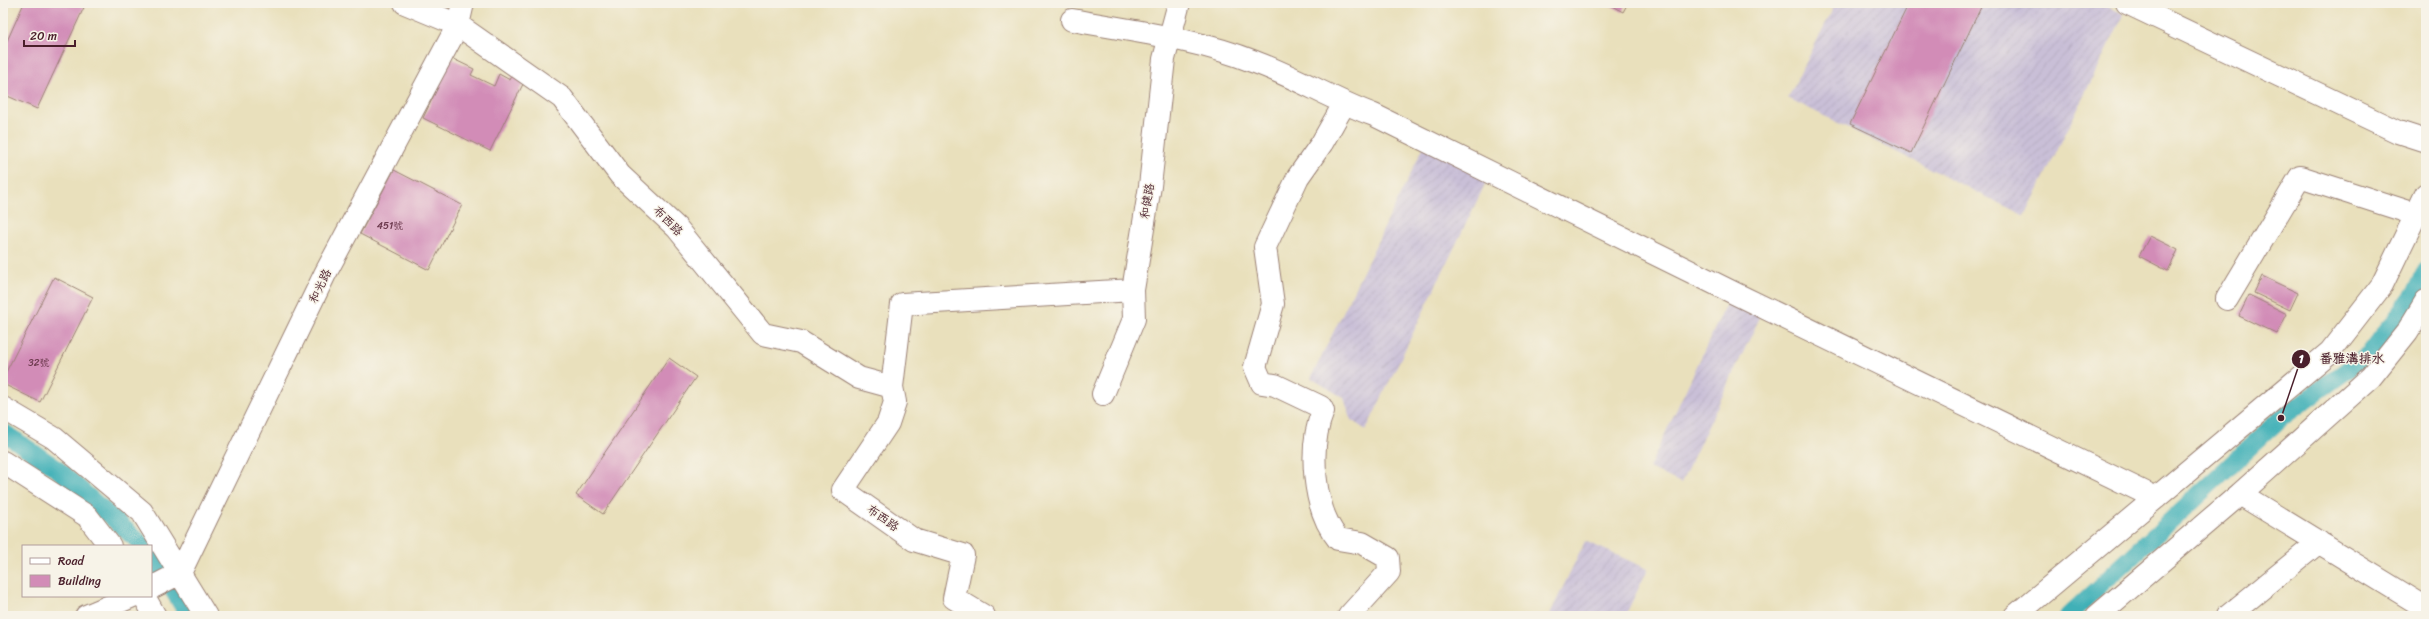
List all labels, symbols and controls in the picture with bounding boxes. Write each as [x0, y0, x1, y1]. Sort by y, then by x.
scale bar [24, 22, 75, 48]
text: 20 m [30, 25, 57, 47]
street label: 和健路 [1133, 181, 1161, 221]
street label: 布西路 [647, 200, 689, 242]
house number: 451號 [377, 217, 403, 235]
street label: 和光路 [302, 265, 338, 307]
callout: 番雅溝排水 [2291, 346, 2392, 371]
text: 番雅溝排水 [2319, 347, 2385, 370]
text: 1 [2298, 348, 2304, 370]
house number: 32號 [28, 354, 50, 372]
street label: 布西路 [862, 499, 904, 537]
legend [22, 545, 152, 597]
text: Road [58, 550, 85, 572]
text: Building [58, 570, 101, 592]

